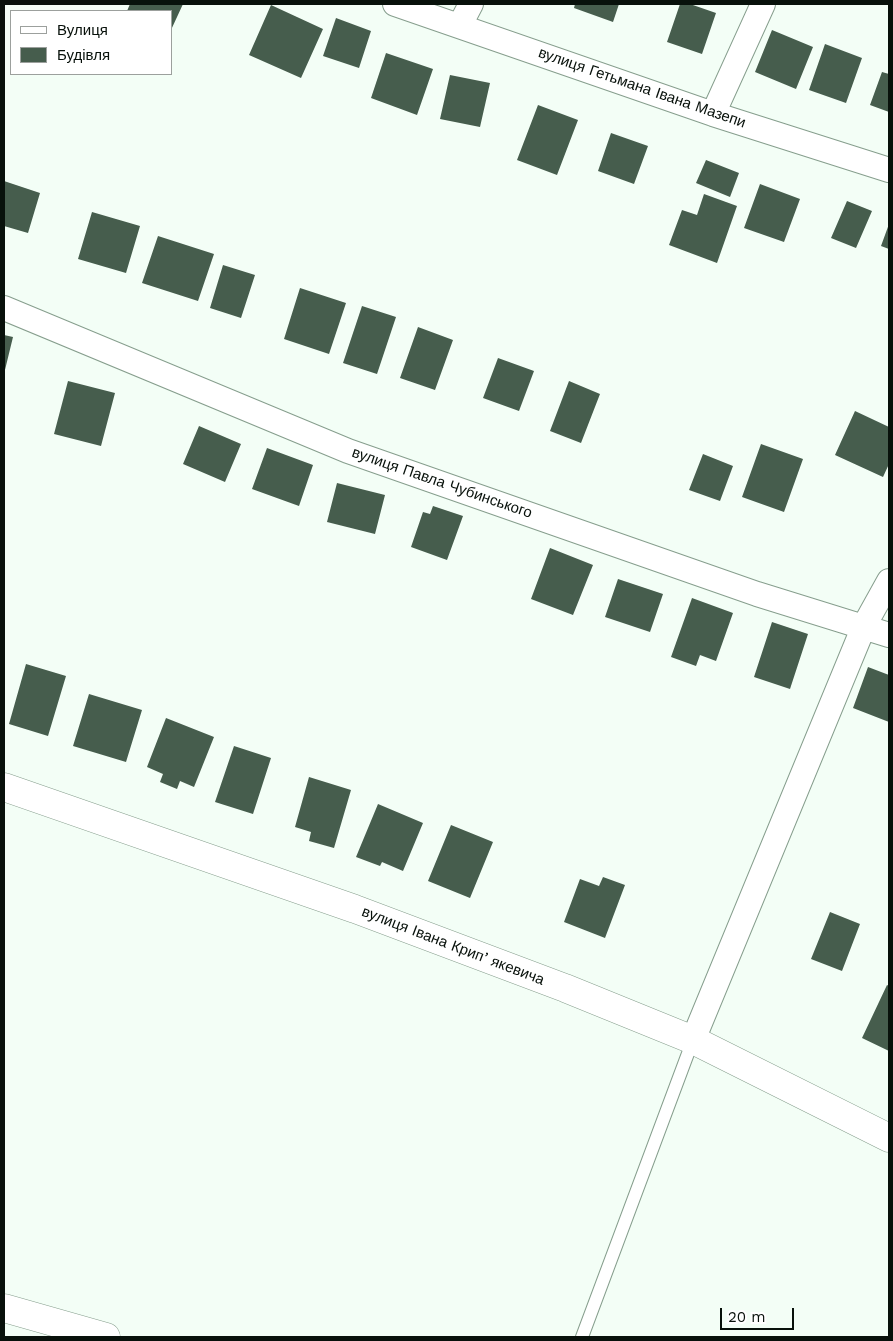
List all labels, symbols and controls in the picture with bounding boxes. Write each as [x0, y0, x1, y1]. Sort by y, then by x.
legend [10, 10, 172, 75]
text: Вулиця [57, 21, 108, 39]
street label: вулиця Гетьмана Івана Мазепи [536, 44, 748, 132]
text: Будівля [57, 46, 110, 64]
street label: вулиця Павла Чубинського [349, 444, 535, 522]
street label: вулиця Івана Крипʼякевича [359, 903, 547, 989]
scale bar [723, 1298, 797, 1330]
text: 20 m [728, 1308, 766, 1326]

